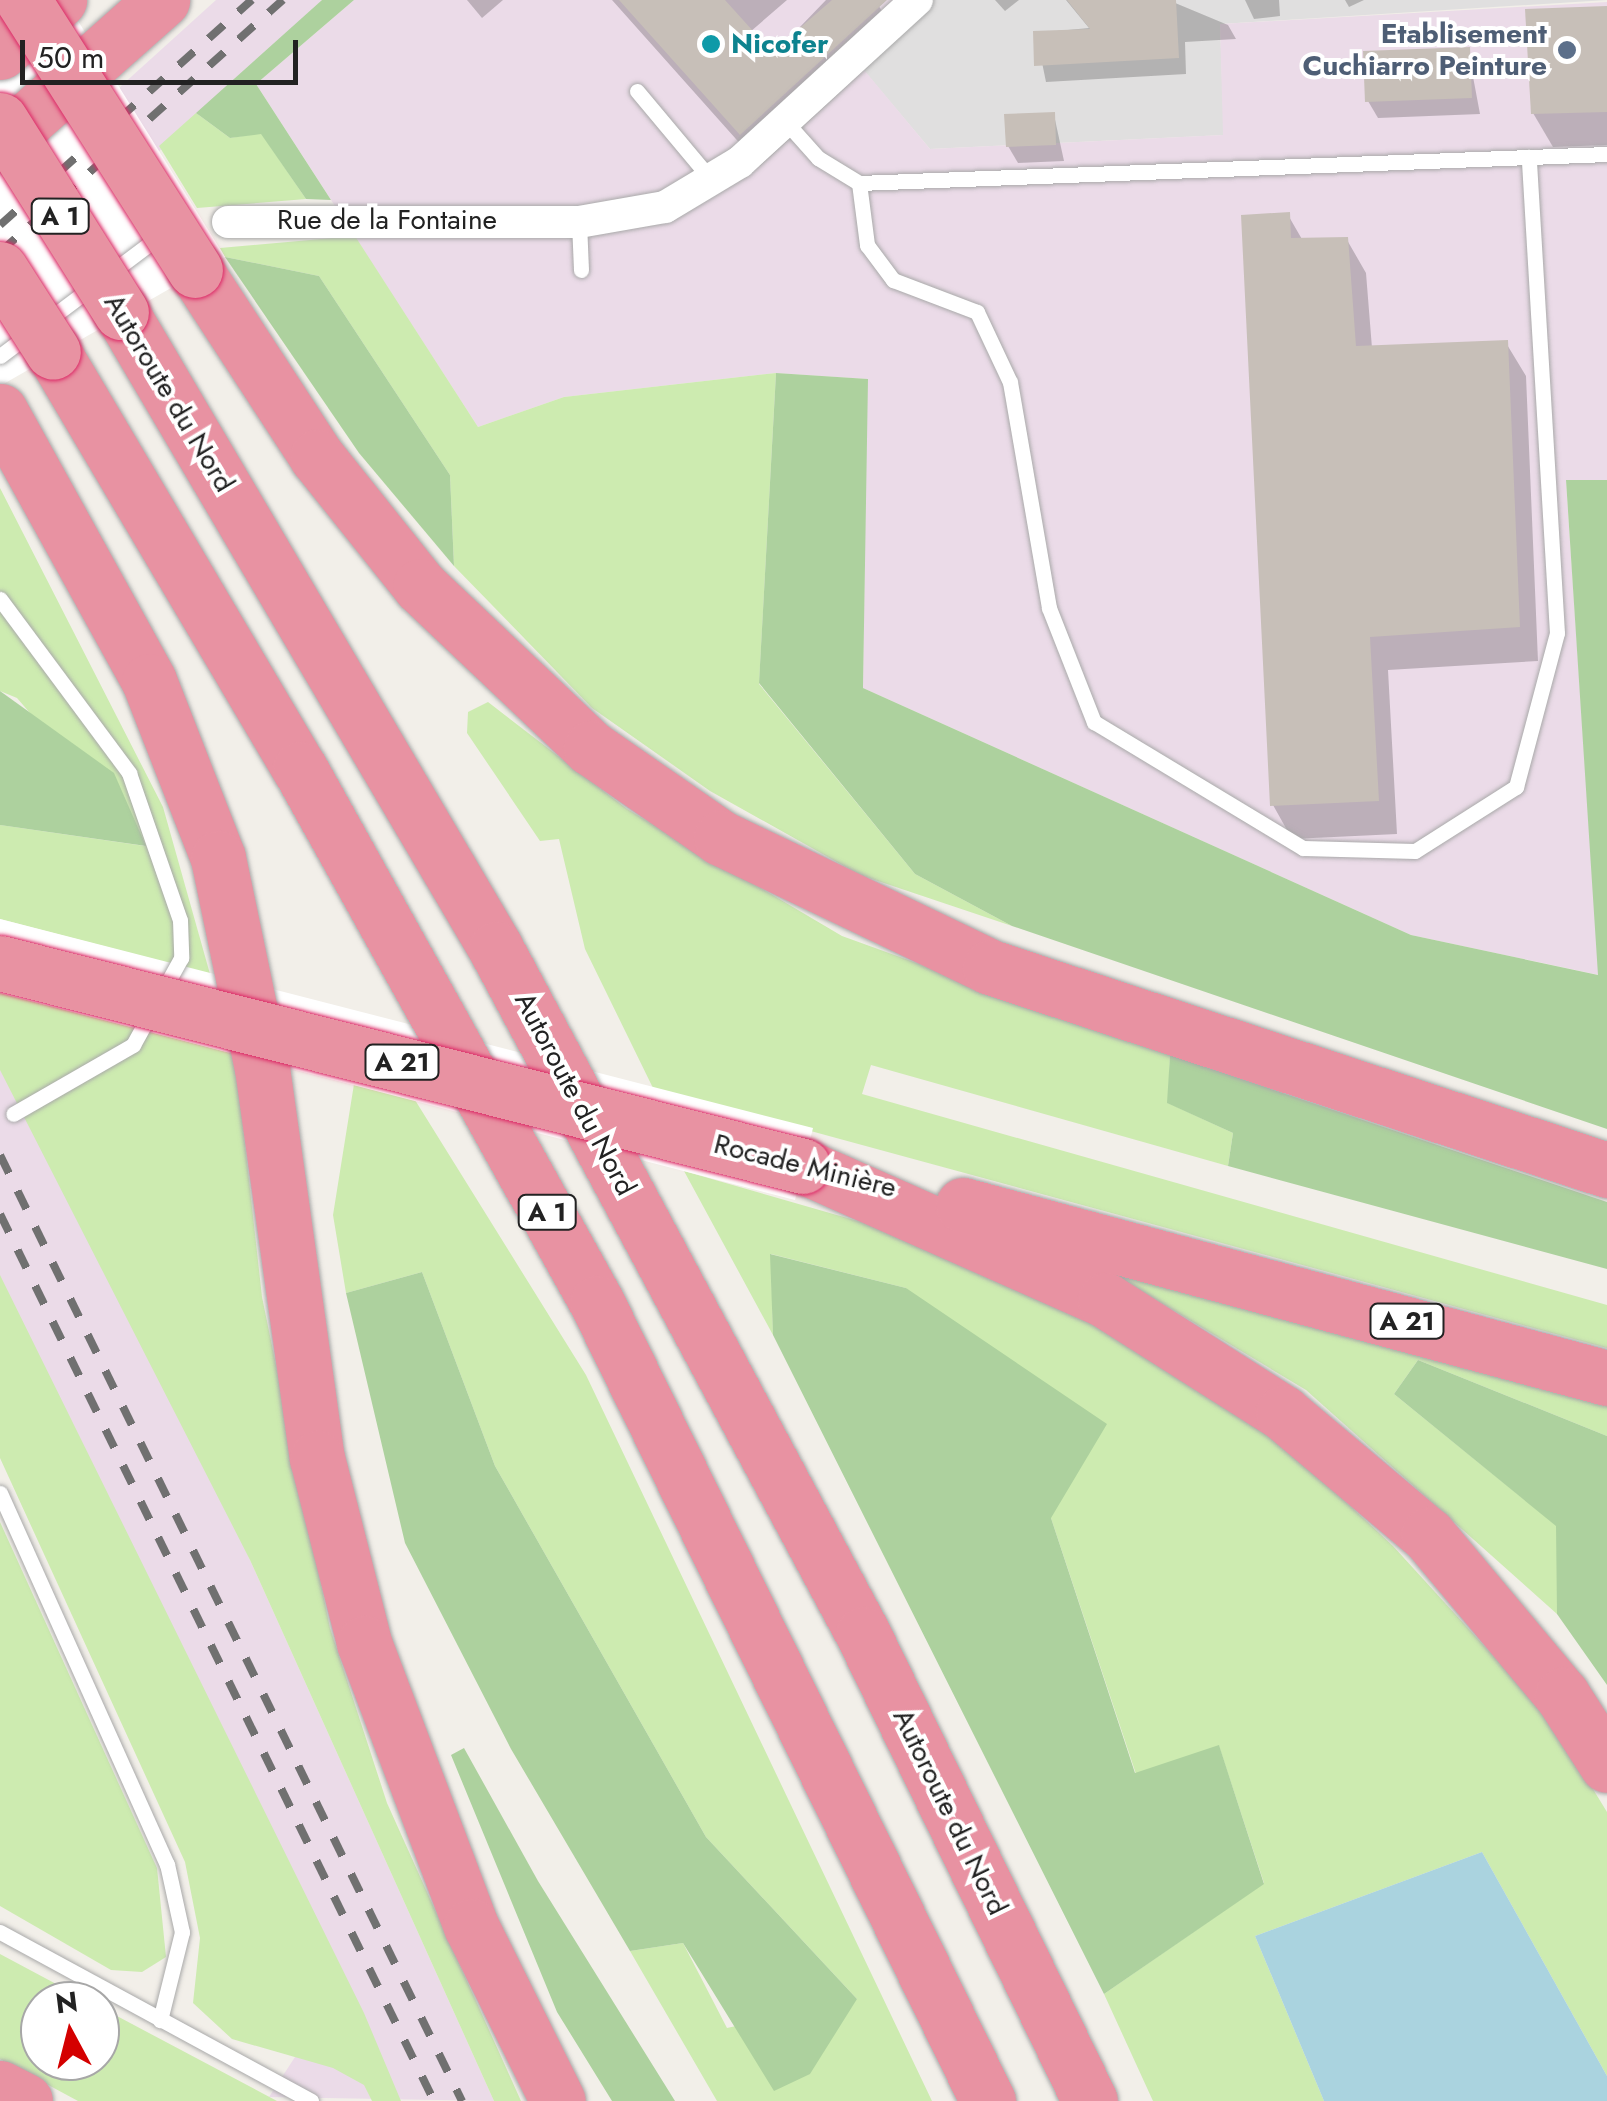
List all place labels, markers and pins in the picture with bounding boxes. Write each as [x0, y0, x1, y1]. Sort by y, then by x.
place label: Etablisement Cuchiarro Peinture [1303, 17, 1547, 83]
place label: Nicofer [731, 27, 828, 61]
marker: Nicofer [700, 33, 722, 55]
marker: Etablisement Cuchiarro Peinture [1556, 39, 1578, 61]

